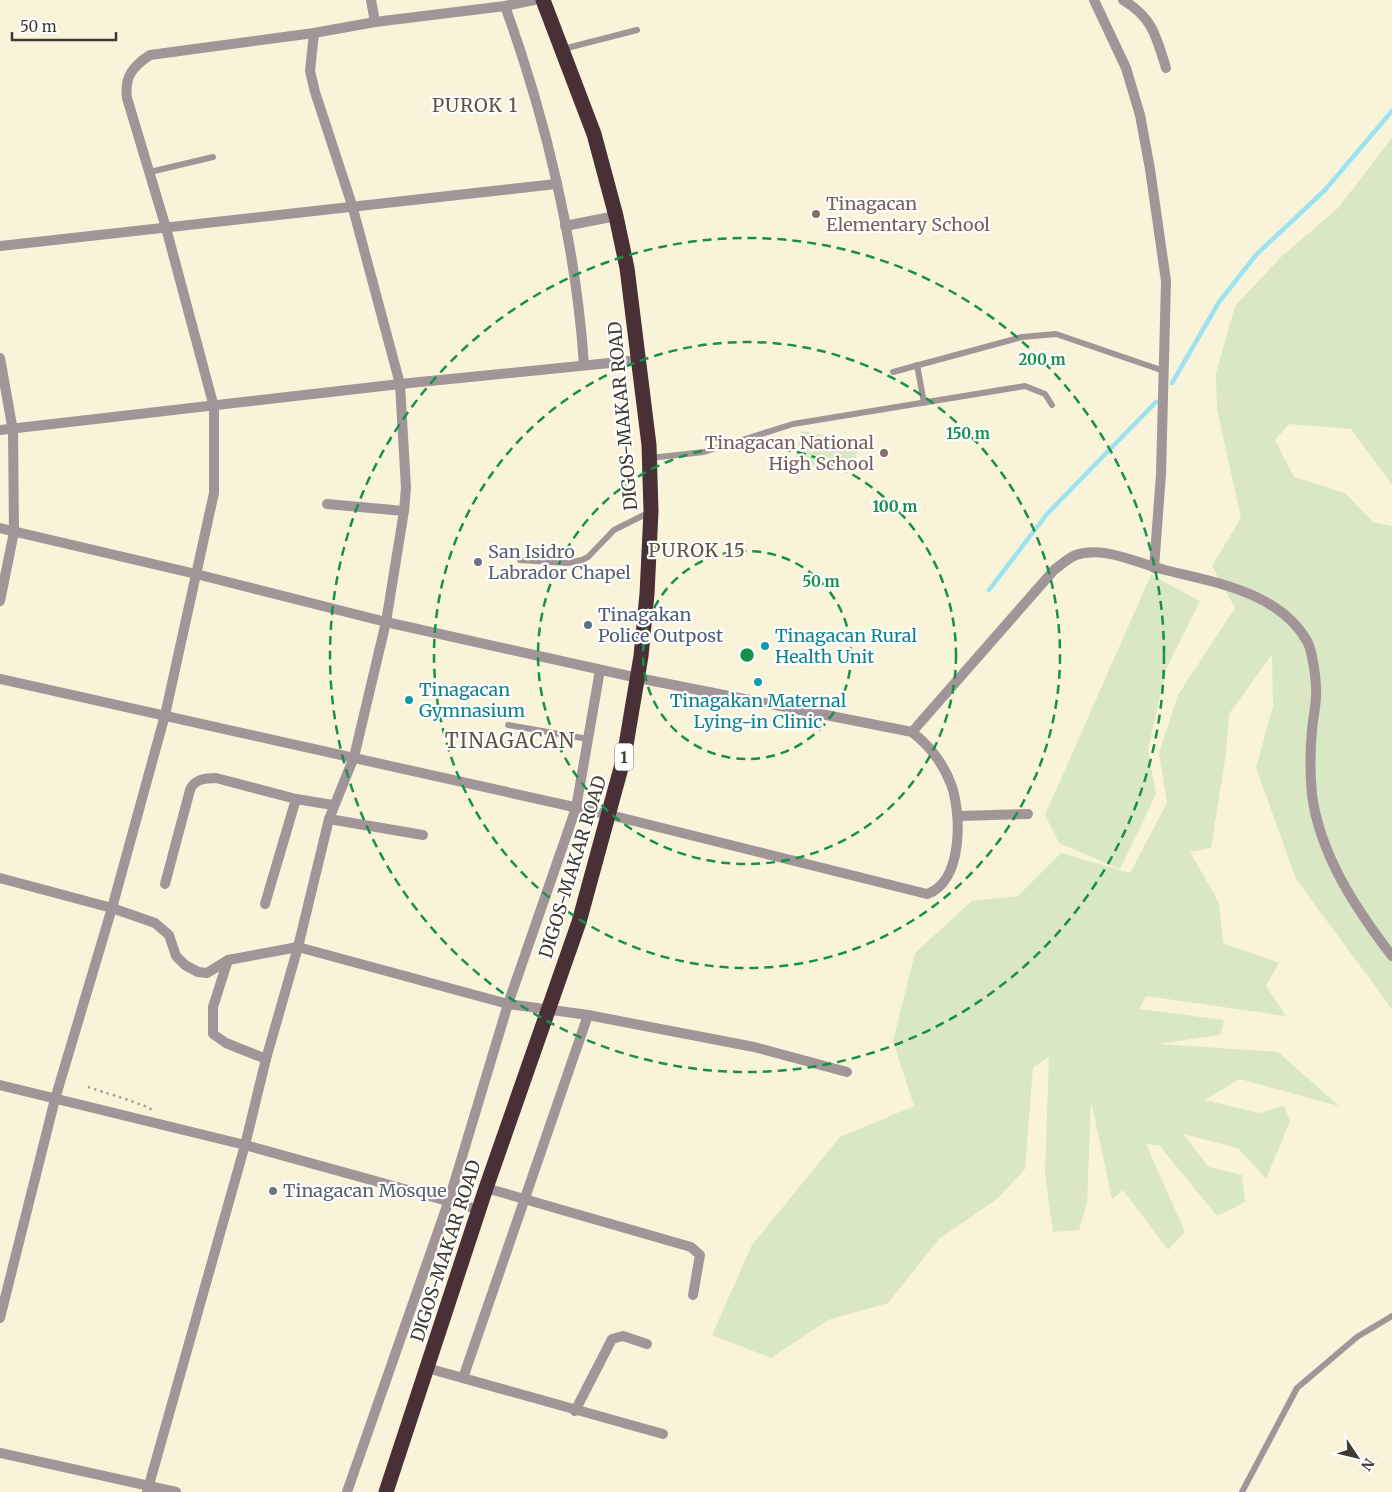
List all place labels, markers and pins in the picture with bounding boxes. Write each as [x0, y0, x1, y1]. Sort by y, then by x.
place label: Tinagacan Elementary School [826, 192, 990, 236]
marker: Tinagacan Elementary School [810, 208, 822, 220]
place label: Tinagacan National High School [705, 431, 874, 475]
marker: Tinagacan National High School [878, 447, 890, 459]
place label: San Isidro Labrador Chapel [488, 540, 631, 584]
marker: San Isidro Labrador Chapel [472, 556, 484, 568]
place label: Tinagakan Police Outpost [598, 603, 723, 647]
marker: Tinagakan Police Outpost [582, 619, 594, 631]
place label: Tinagacan Rural Health Unit [775, 624, 918, 668]
marker: Tinagacan Rural Health Unit [759, 640, 771, 652]
centre of rings [738, 646, 756, 664]
marker: Tinagakan Maternal Lying-in Clinic [752, 676, 764, 688]
place label: Tinagacan Gymnasium [419, 678, 525, 722]
place label: Tinagakan Maternal Lying-in Clinic [670, 689, 847, 733]
marker: Tinagacan Gymnasium [403, 694, 415, 706]
place label: Tinagacan Mosque [283, 1179, 447, 1202]
marker: Tinagacan Mosque [267, 1185, 279, 1197]

